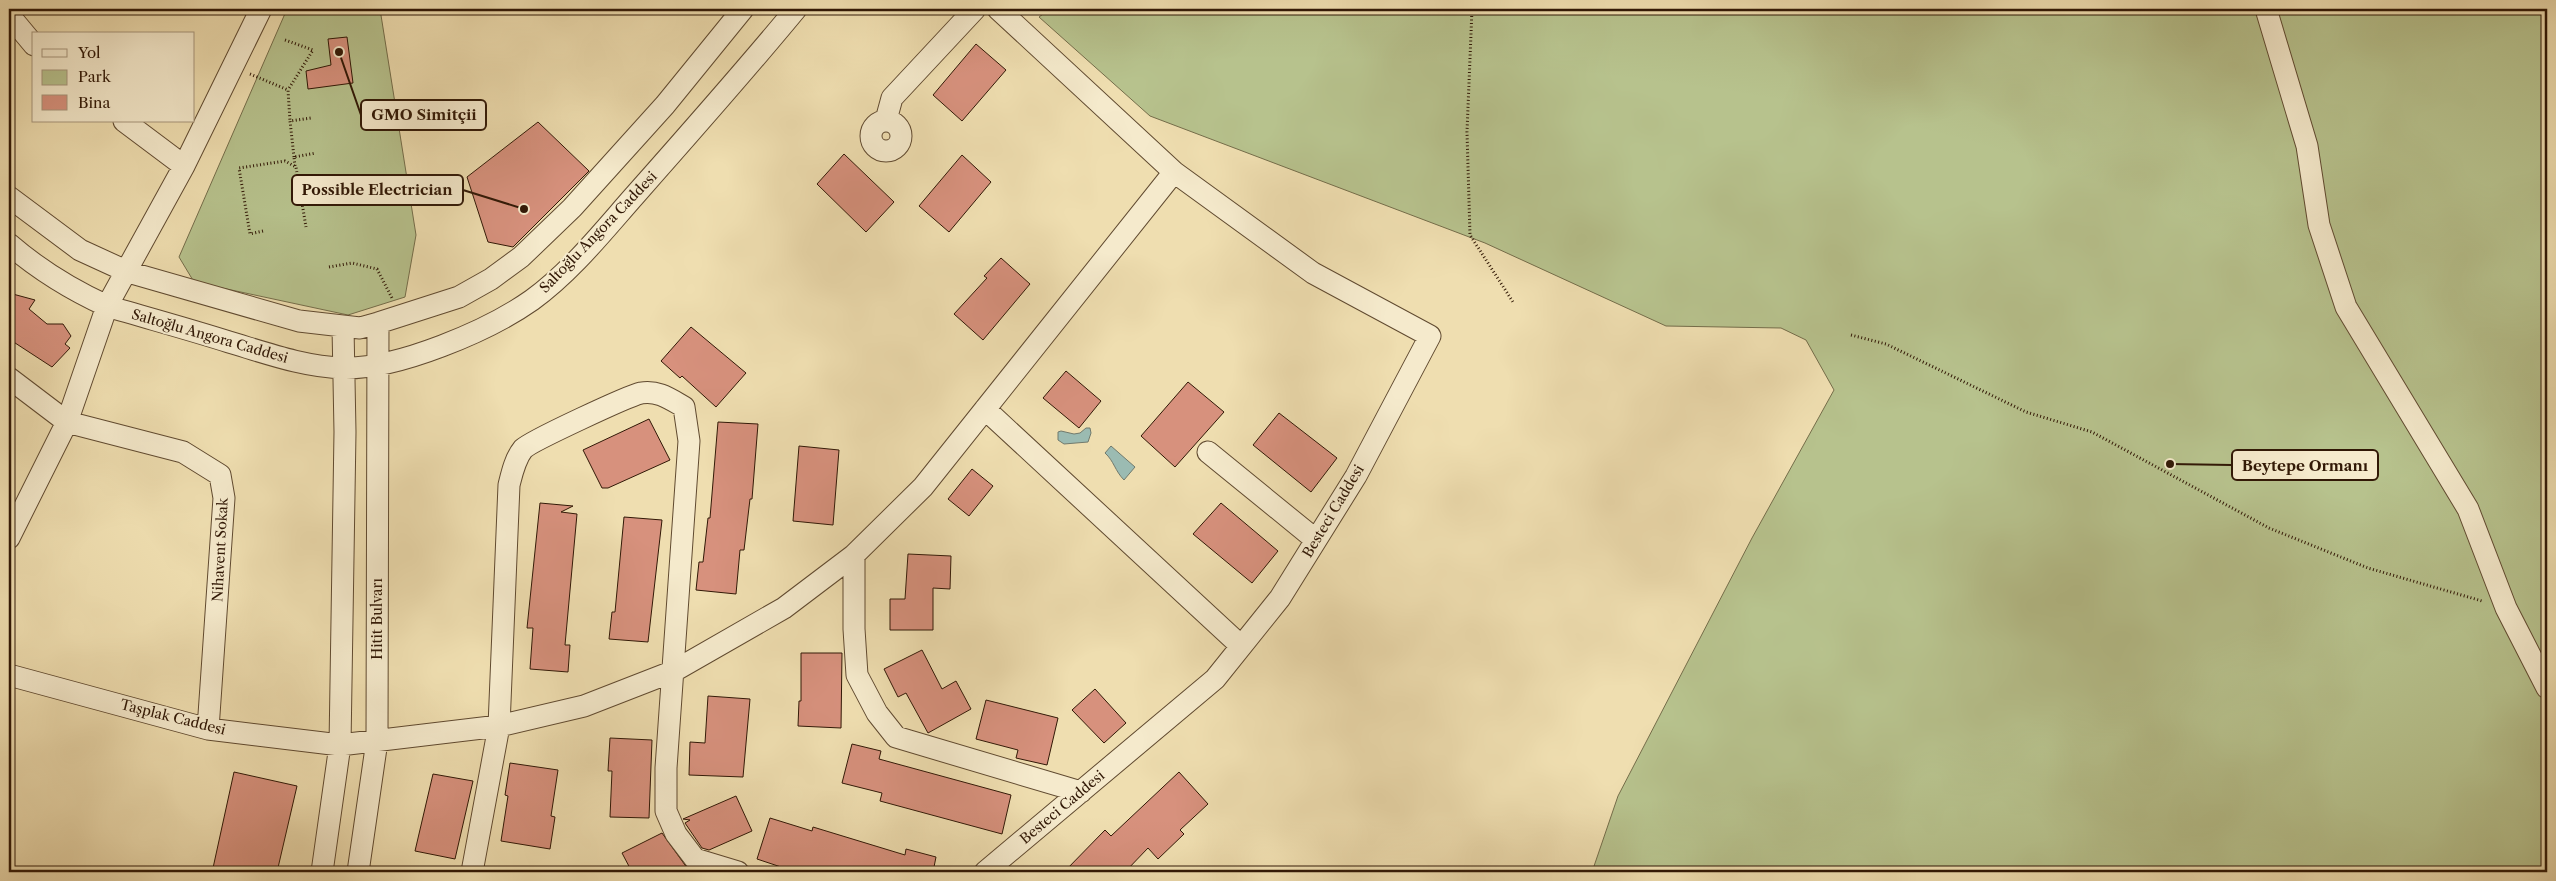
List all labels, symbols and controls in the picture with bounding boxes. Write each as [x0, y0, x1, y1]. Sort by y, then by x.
legend [32, 32, 195, 122]
text: Yol [77, 43, 101, 62]
text: Park [78, 67, 112, 86]
text: Bina [78, 93, 110, 112]
callout: GMO Simitçii [361, 100, 486, 130]
text: GMO Simitçii [371, 105, 477, 124]
street label: Saltoğlu Angora Caddesi [535, 168, 661, 296]
callout: Possible Electrician [292, 175, 463, 205]
text: Possible Electrician [301, 180, 453, 199]
street label: Saltoğlu Angora Caddesi [130, 305, 290, 367]
callout: Beytepe Ormanı [2232, 450, 2378, 480]
text: Beytepe Ormanı [2242, 456, 2369, 475]
street label: Besteci Caddesi [1298, 461, 1368, 561]
street label: Nihavent Sokak [208, 497, 232, 603]
street label: Hitit Bulvarı [368, 578, 386, 660]
street label: Taşplak Caddesi [119, 695, 227, 739]
street label: Besteci Caddesi [1016, 766, 1108, 848]

